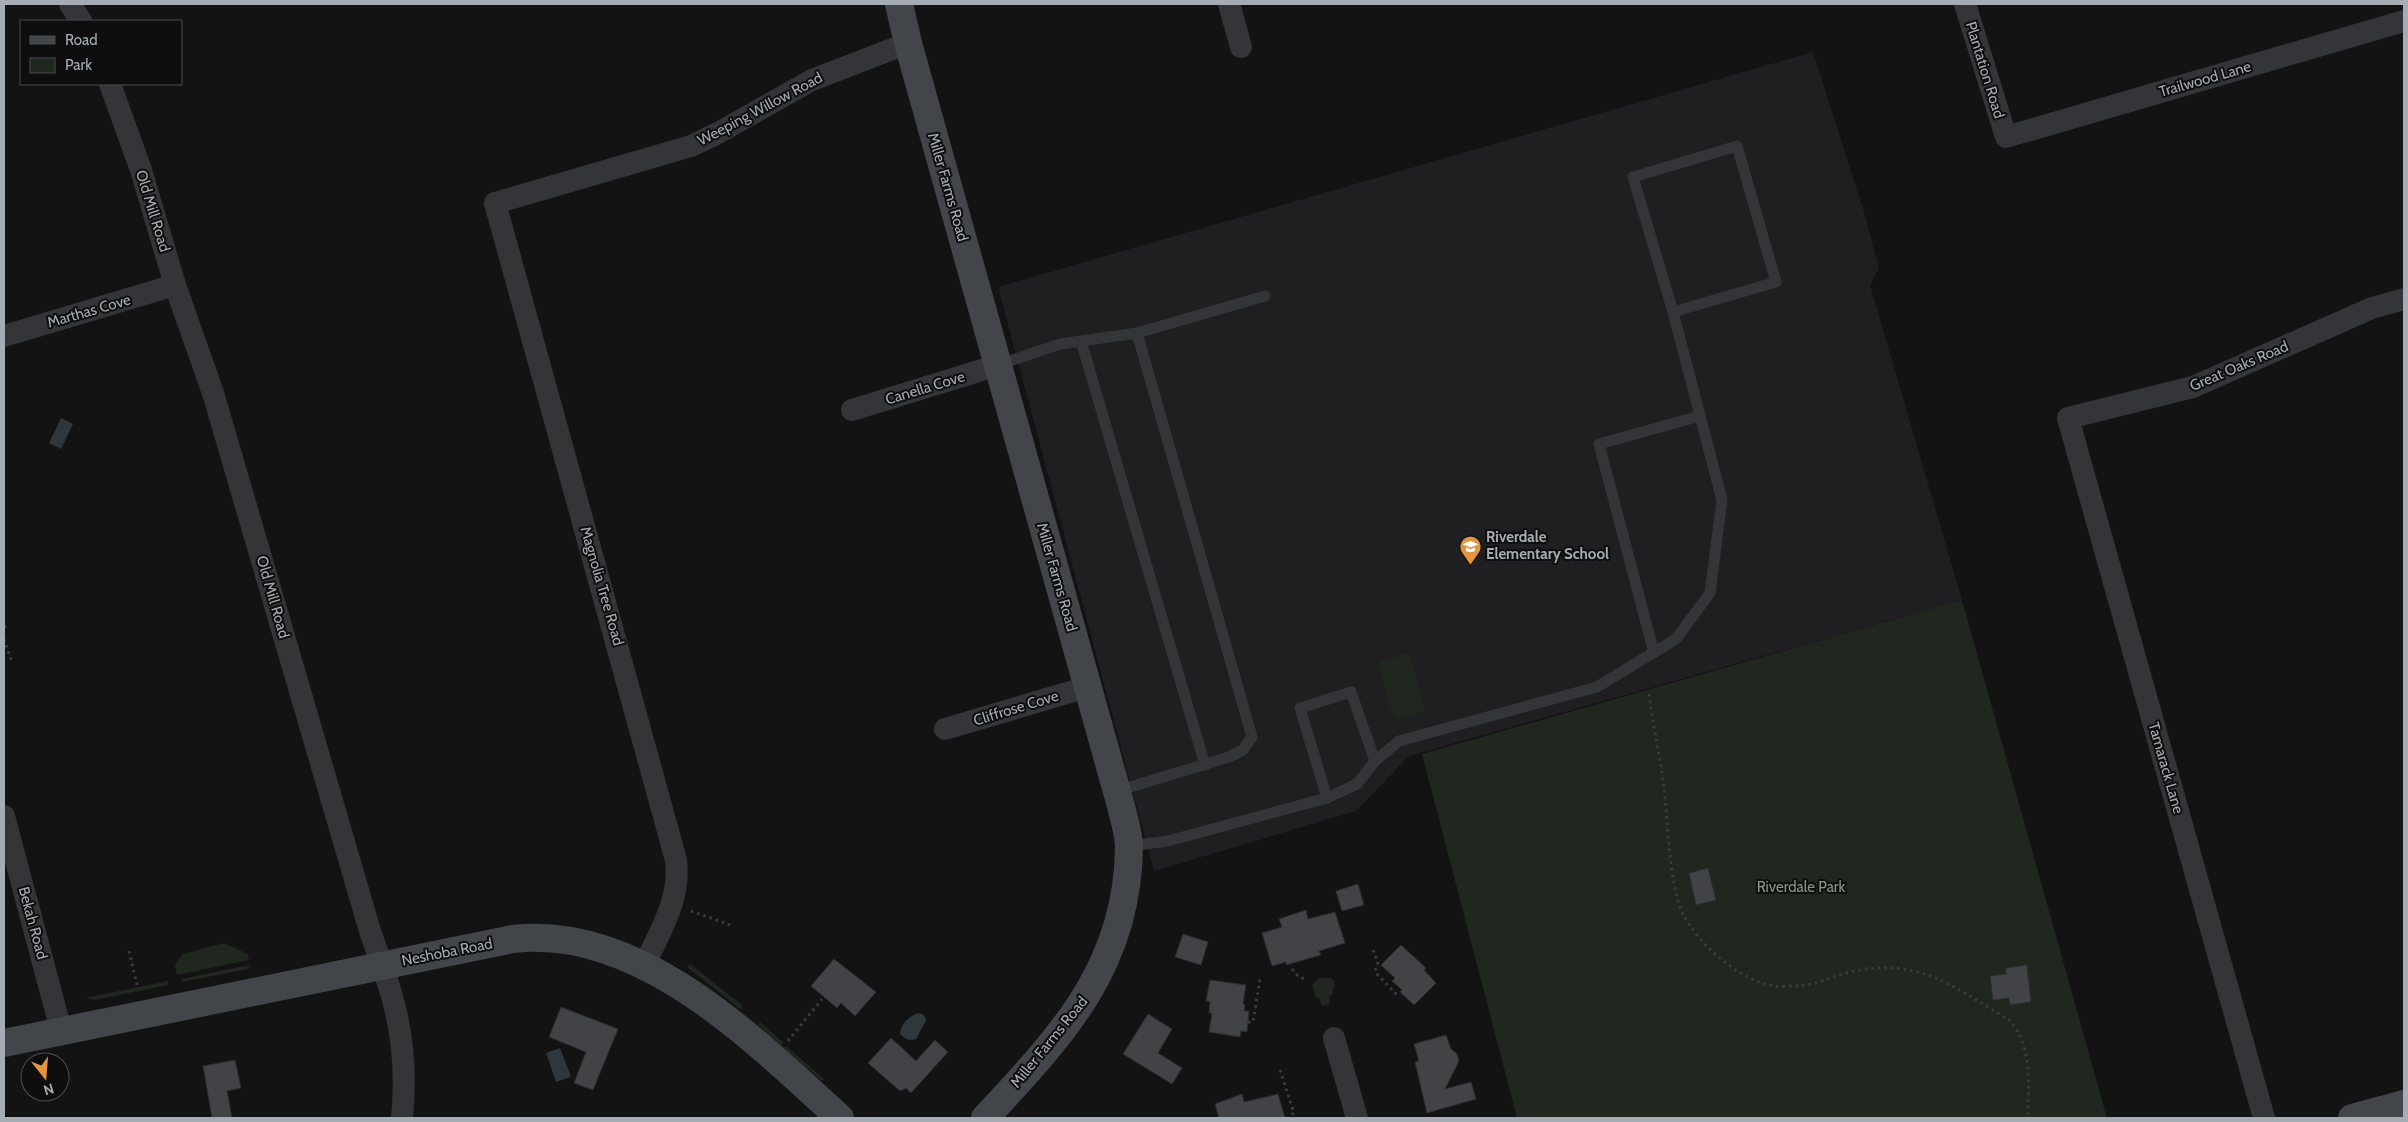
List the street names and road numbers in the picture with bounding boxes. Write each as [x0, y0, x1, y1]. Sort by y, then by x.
street label: Plantation Road [1962, 19, 2008, 121]
street label: Trailwood Lane [2157, 57, 2253, 101]
street label: Weeping Willow Road [694, 68, 826, 150]
street label: Miller Farms Road [924, 131, 972, 243]
street label: Old Mill Road [132, 168, 174, 254]
street label: Marthas Cove [45, 290, 133, 332]
street label: Great Oaks Road [2187, 337, 2291, 395]
street label: Canella Cove [883, 367, 967, 409]
street label: Miller Farms Road [1033, 521, 1081, 633]
street label: Magnolia Tree Road [576, 524, 628, 648]
street label: Old Mill Road [253, 554, 293, 640]
street label: Cliffrose Cove [971, 686, 1061, 729]
street label: Tamarack Lane [2144, 720, 2188, 816]
street label: Bekah Road [15, 885, 51, 961]
street label: Neshoba Road [400, 934, 494, 970]
street label: Miller Farms Road [1007, 993, 1091, 1091]

